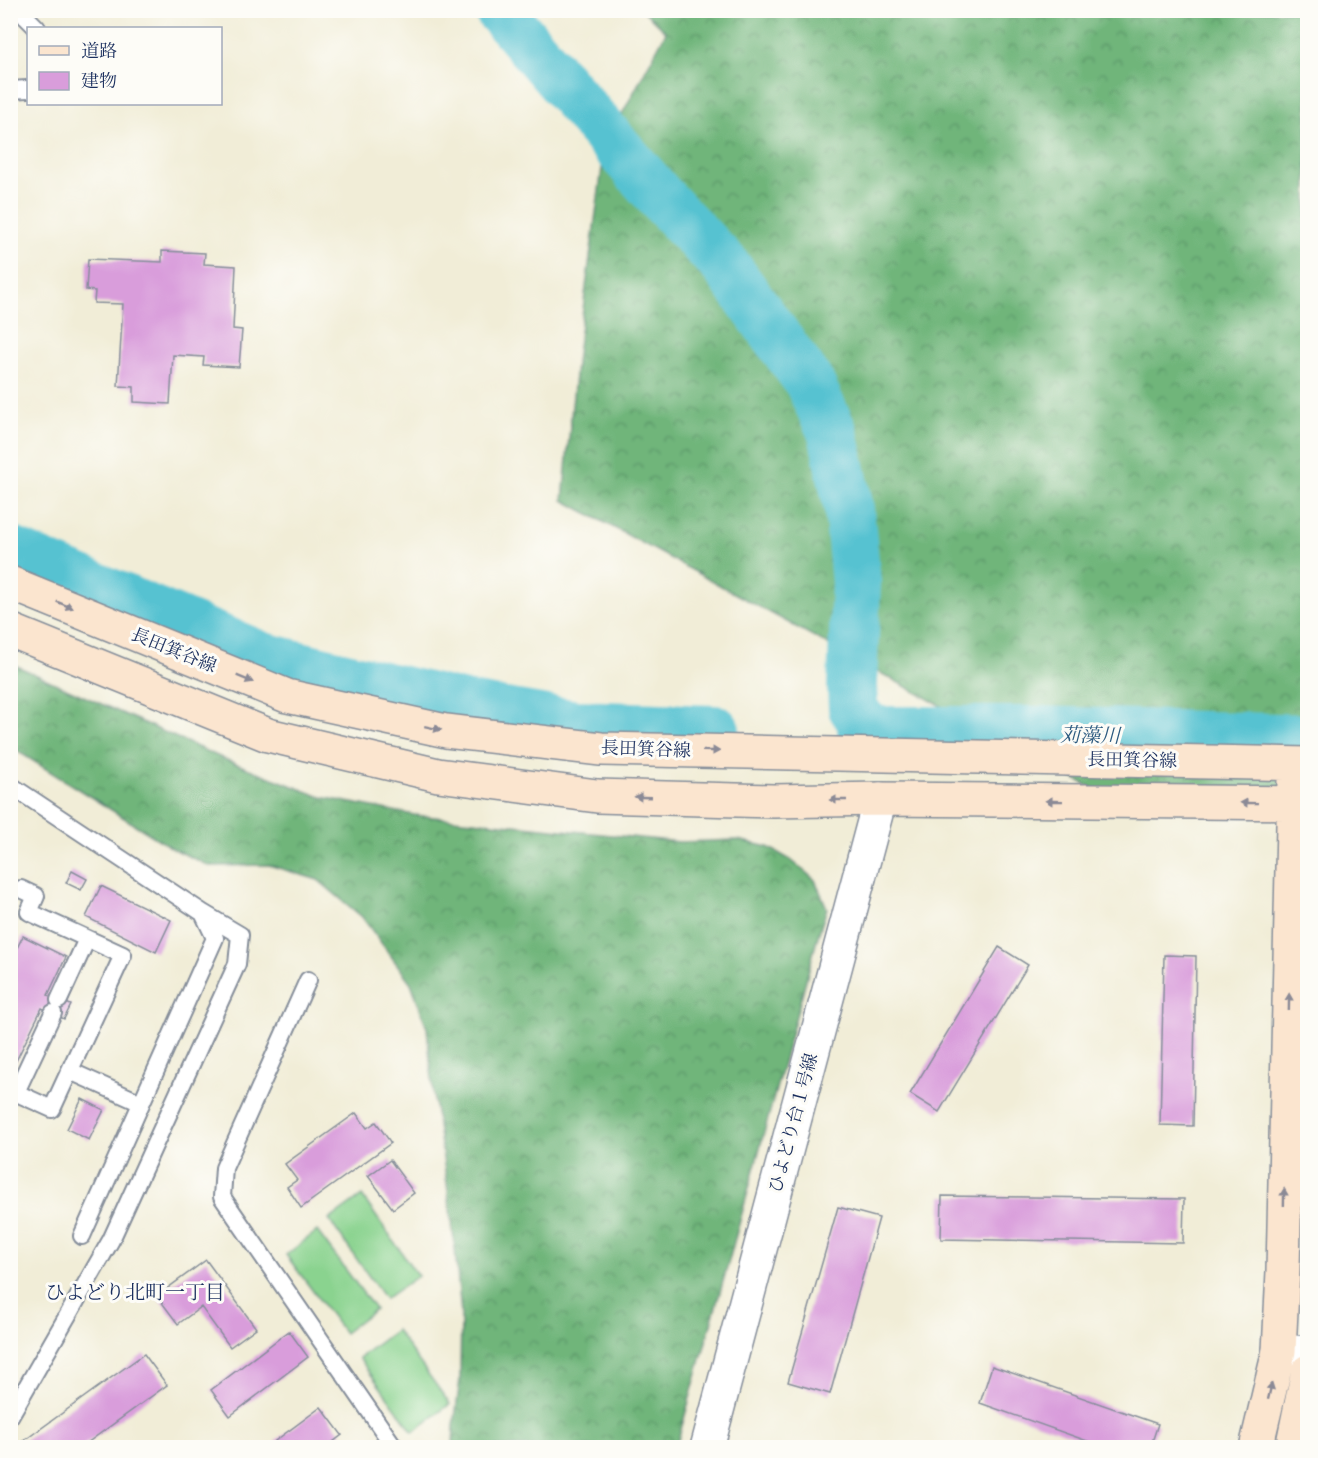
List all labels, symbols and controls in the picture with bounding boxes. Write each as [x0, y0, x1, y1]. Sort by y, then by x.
legend [27, 27, 222, 105]
text: 道路 [81, 41, 117, 61]
text: 建物 [81, 71, 117, 91]
one-way arrow [56, 600, 74, 610]
street label: 長田箕谷線 [129, 624, 219, 676]
one-way arrow [237, 674, 255, 684]
one-way arrow [424, 724, 443, 733]
water label: 苅藻川 [1060, 724, 1122, 748]
street label: 長田箕谷線 [601, 737, 691, 761]
one-way arrow [702, 746, 721, 756]
street label: 長田箕谷線 [1087, 749, 1177, 771]
one-way arrow [634, 793, 653, 802]
one-way arrow [829, 795, 848, 805]
one-way arrow [1045, 796, 1064, 806]
one-way arrow [1240, 798, 1259, 808]
one-way arrow [1284, 992, 1294, 1011]
street label: ひよどり台１号線 [765, 1051, 821, 1195]
one-way arrow [1280, 1187, 1289, 1206]
district label: ひよどり北町一丁目 [45, 1282, 225, 1304]
one-way arrow [1265, 1382, 1275, 1400]

